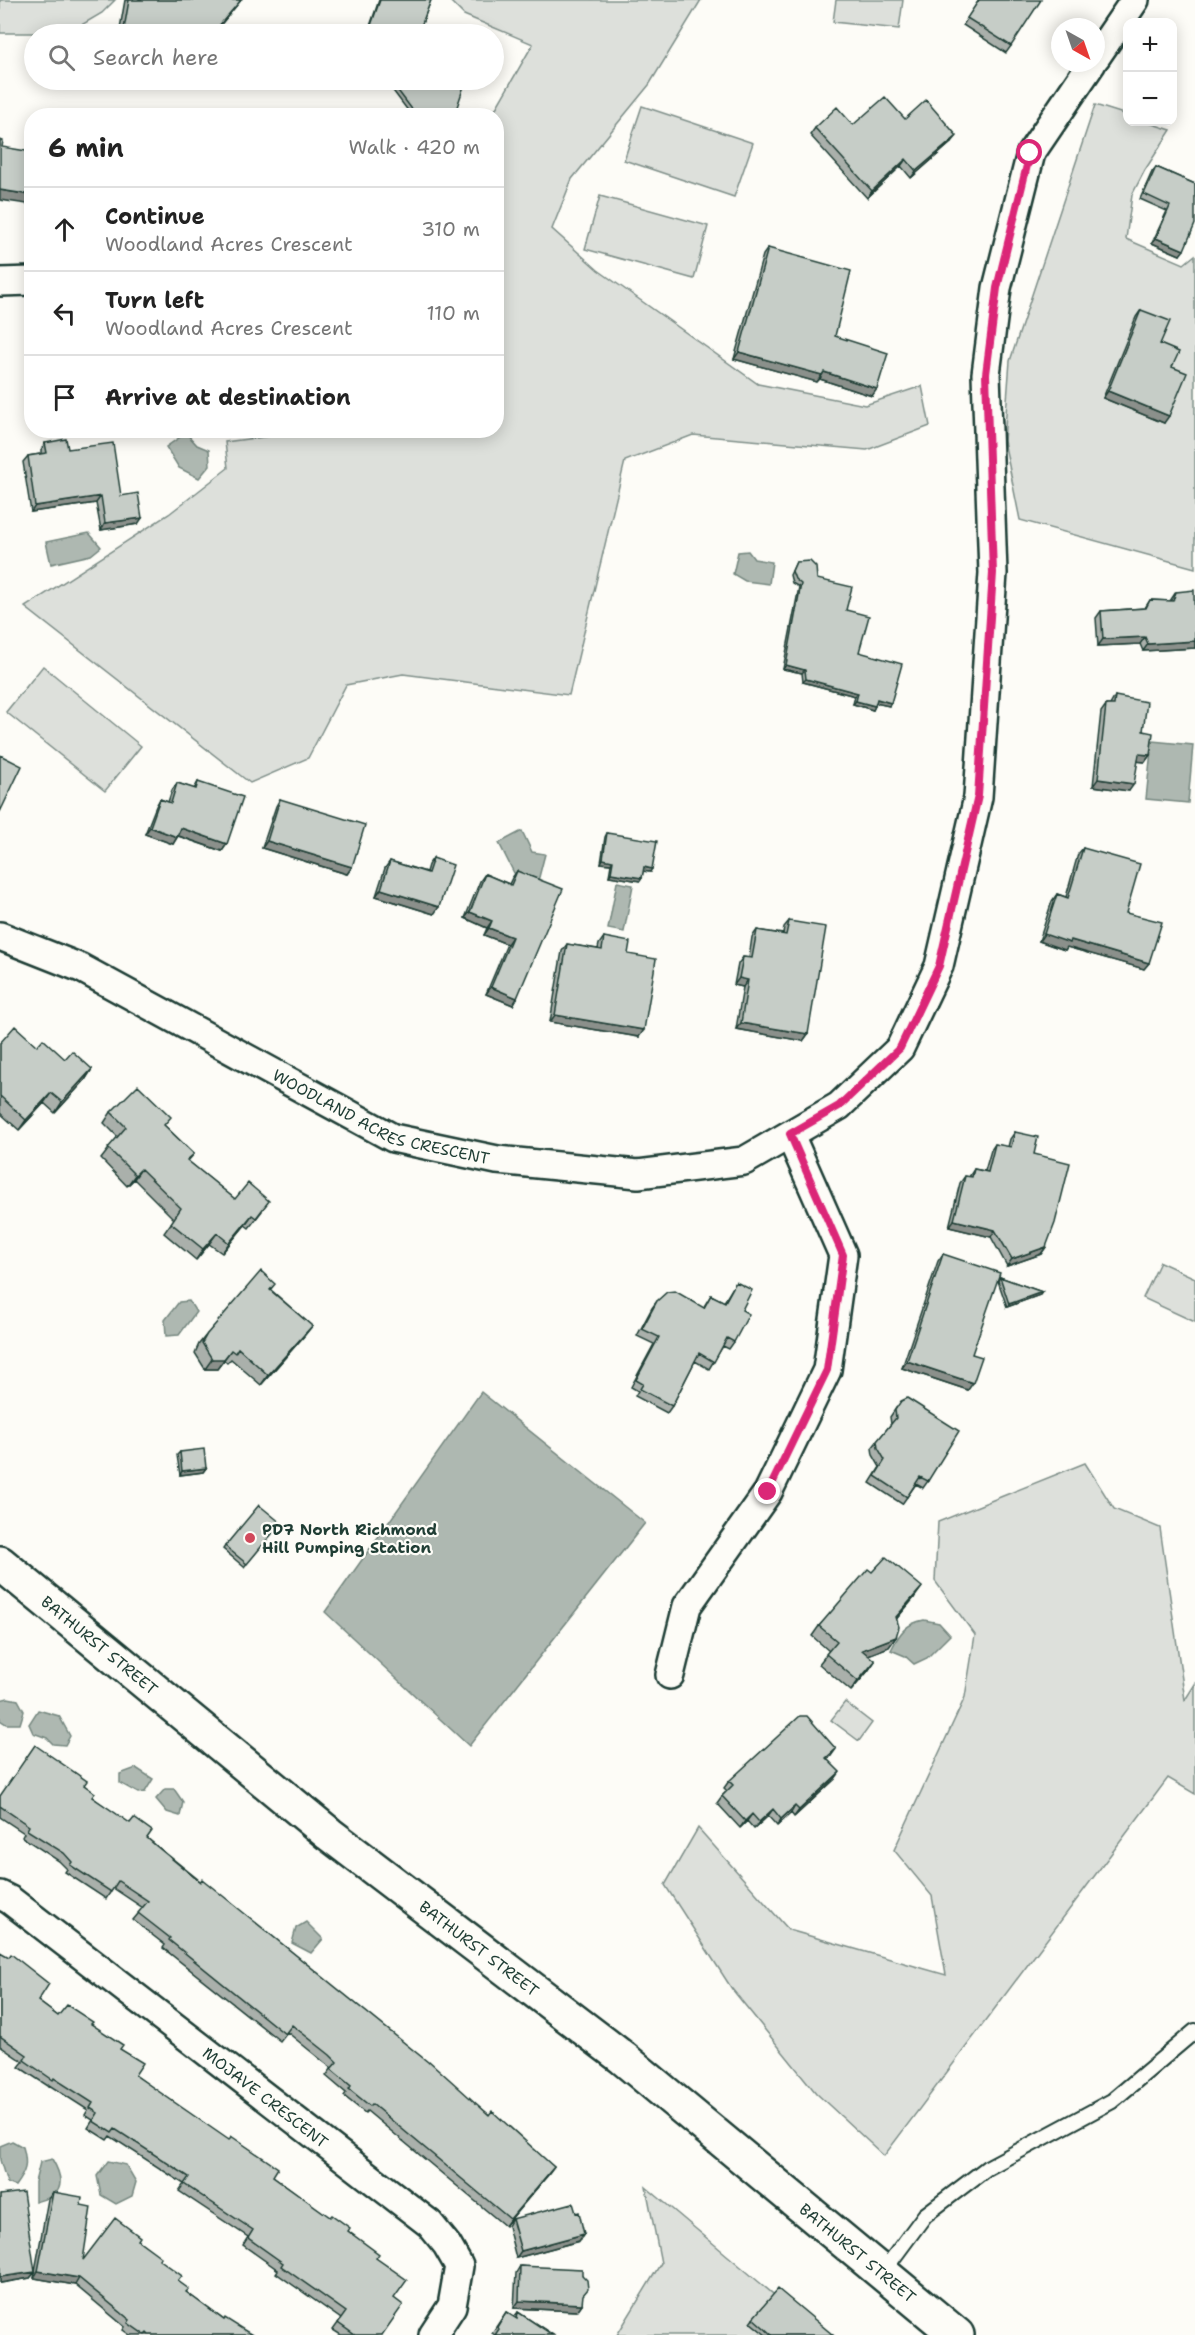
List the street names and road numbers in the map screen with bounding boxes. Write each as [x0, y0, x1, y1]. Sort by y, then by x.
street label: WOODLAND ACRES CRESCENT [269, 1064, 492, 1169]
street label: BATHURST STREET [37, 1591, 162, 1699]
street label: BATHURST STREET [415, 1896, 543, 2001]
street label: MOJAVE CRESCENT [198, 2042, 333, 2152]
street label: BATHURST STREET [795, 2198, 921, 2307]

